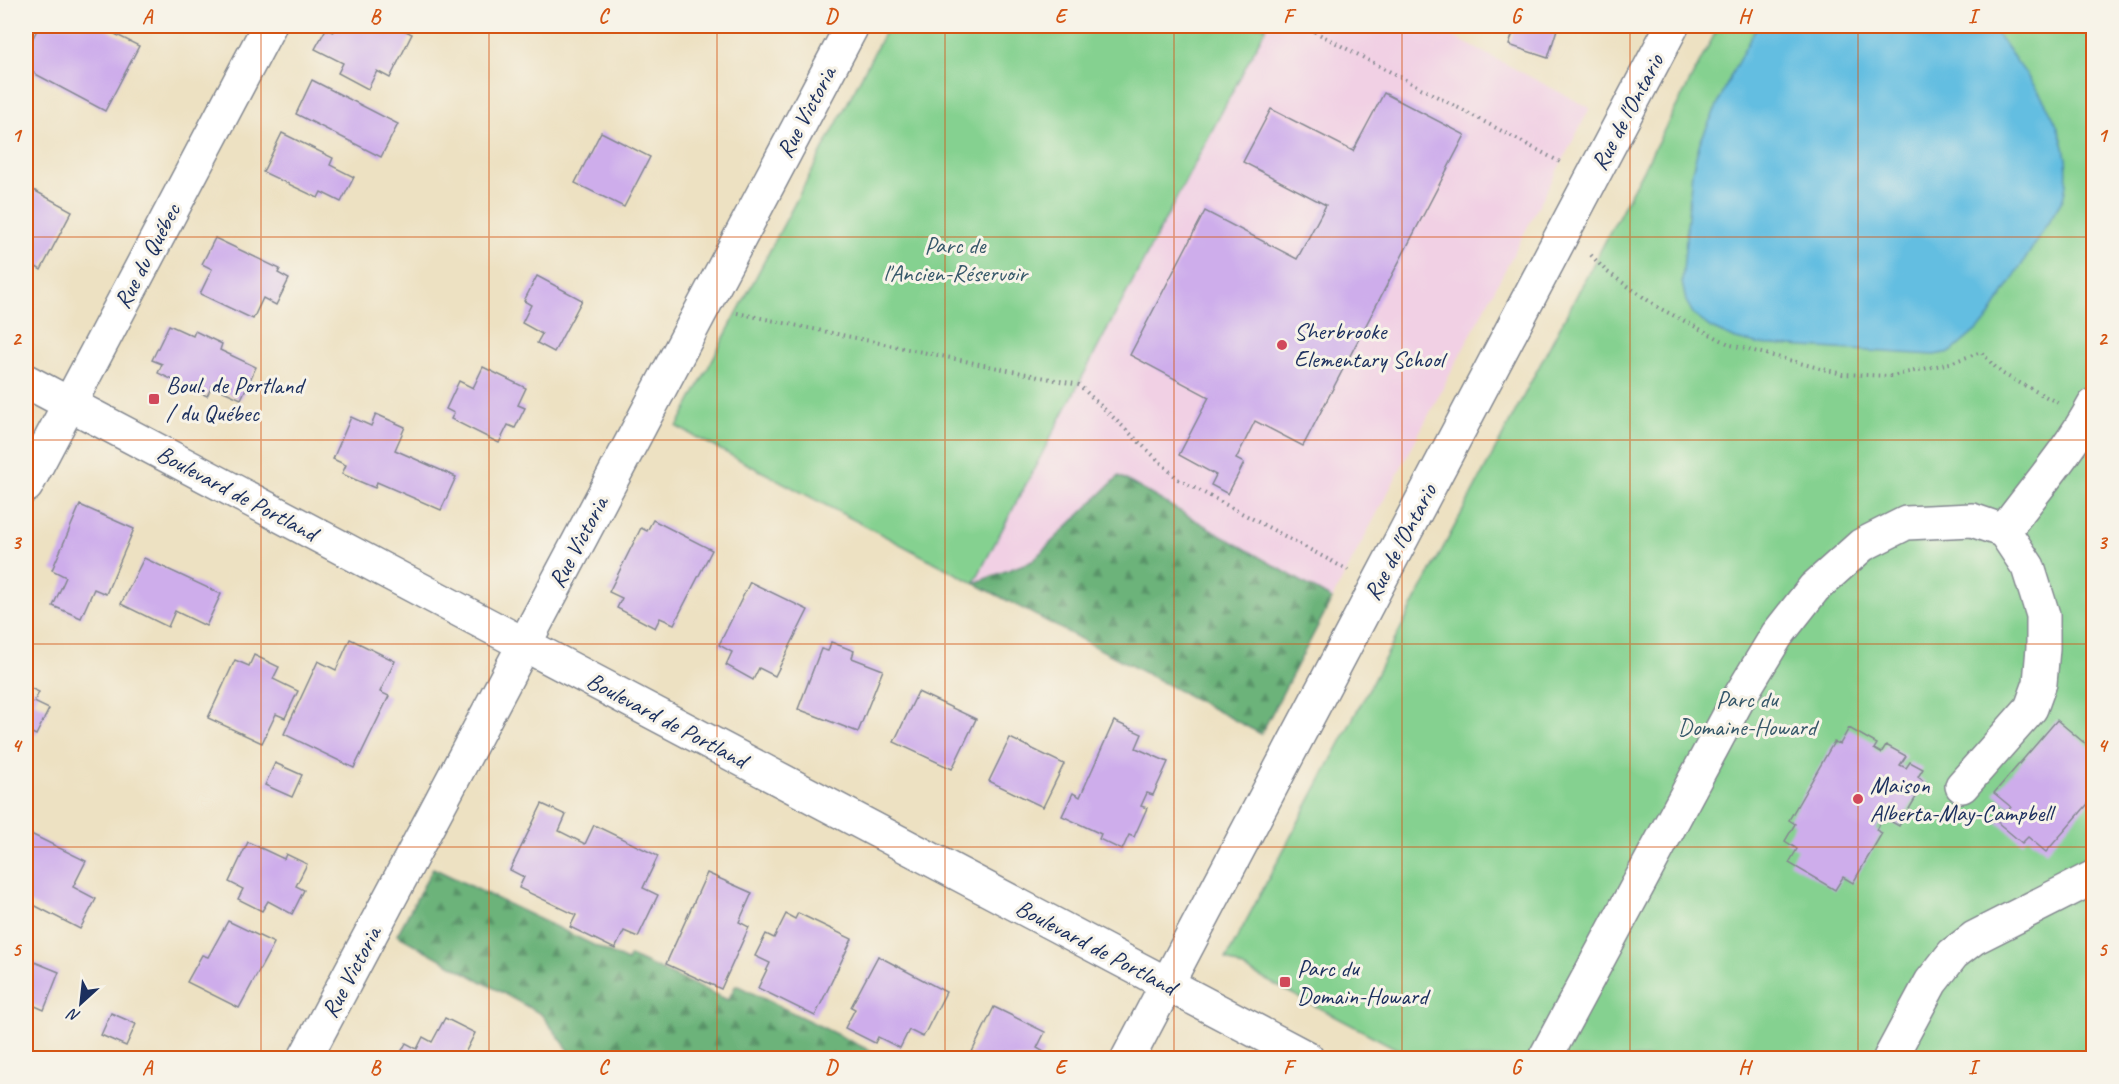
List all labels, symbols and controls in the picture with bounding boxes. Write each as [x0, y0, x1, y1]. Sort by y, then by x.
text: A [142, 4, 154, 29]
text: B [370, 4, 382, 29]
text: C [598, 4, 610, 29]
text: D [825, 4, 839, 29]
text: E [1055, 4, 1069, 29]
text: F [1283, 4, 1297, 29]
text: G [1511, 4, 1524, 29]
text: H [1738, 4, 1753, 29]
text: I [1968, 4, 1981, 29]
street label: Rue de l'Ontario [1584, 47, 1671, 175]
street label: Rue Victoria [770, 59, 843, 163]
text: 1 [12, 123, 23, 148]
text: 1 [2098, 123, 2109, 148]
street label: Rue du Québec [107, 197, 188, 313]
park label: Parc de l'Ancien-Réservoir [883, 230, 1029, 288]
place label: Sherbrooke Elementary School [1294, 316, 1448, 374]
text: 2 [12, 326, 23, 351]
text: 2 [2098, 326, 2109, 351]
marker: Sherbrooke Elementary School [1275, 338, 1289, 352]
place label: Boul. de Portland / du Québec [166, 370, 307, 428]
marker: Boul. de Portland / du Québec [147, 392, 161, 406]
street label: Boulevard de Portland [152, 438, 325, 550]
street label: Rue de l'Ontario [1357, 477, 1444, 605]
street label: Rue Victoria [542, 489, 615, 593]
text: 3 [12, 530, 23, 555]
text: 3 [2098, 530, 2109, 555]
street label: Boulevard de Portland [582, 665, 755, 777]
park label: Parc du Domaine-Howard [1678, 684, 1820, 742]
text: 4 [12, 733, 24, 758]
text: 4 [2098, 733, 2110, 758]
place label: Maison Alberta-May-Campbell [1870, 770, 2056, 828]
marker: Maison Alberta-May-Campbell [1851, 792, 1865, 806]
street label: Boulevard de Portland [1011, 892, 1184, 1004]
street label: Rue Victoria [315, 919, 388, 1023]
text: 5 [12, 937, 23, 962]
text: 5 [2098, 937, 2109, 962]
place label: Parc du Domain-Howard [1297, 953, 1431, 1011]
north arrow [51, 973, 111, 1033]
marker: Parc du Domain-Howard [1278, 975, 1292, 989]
text: N [63, 1003, 84, 1027]
text: A [142, 1055, 154, 1080]
text: B [370, 1055, 382, 1080]
text: C [598, 1055, 610, 1080]
text: D [825, 1055, 839, 1080]
text: E [1055, 1055, 1069, 1080]
text: F [1283, 1055, 1297, 1080]
text: G [1511, 1055, 1524, 1080]
text: H [1738, 1055, 1753, 1080]
text: I [1968, 1055, 1981, 1080]

